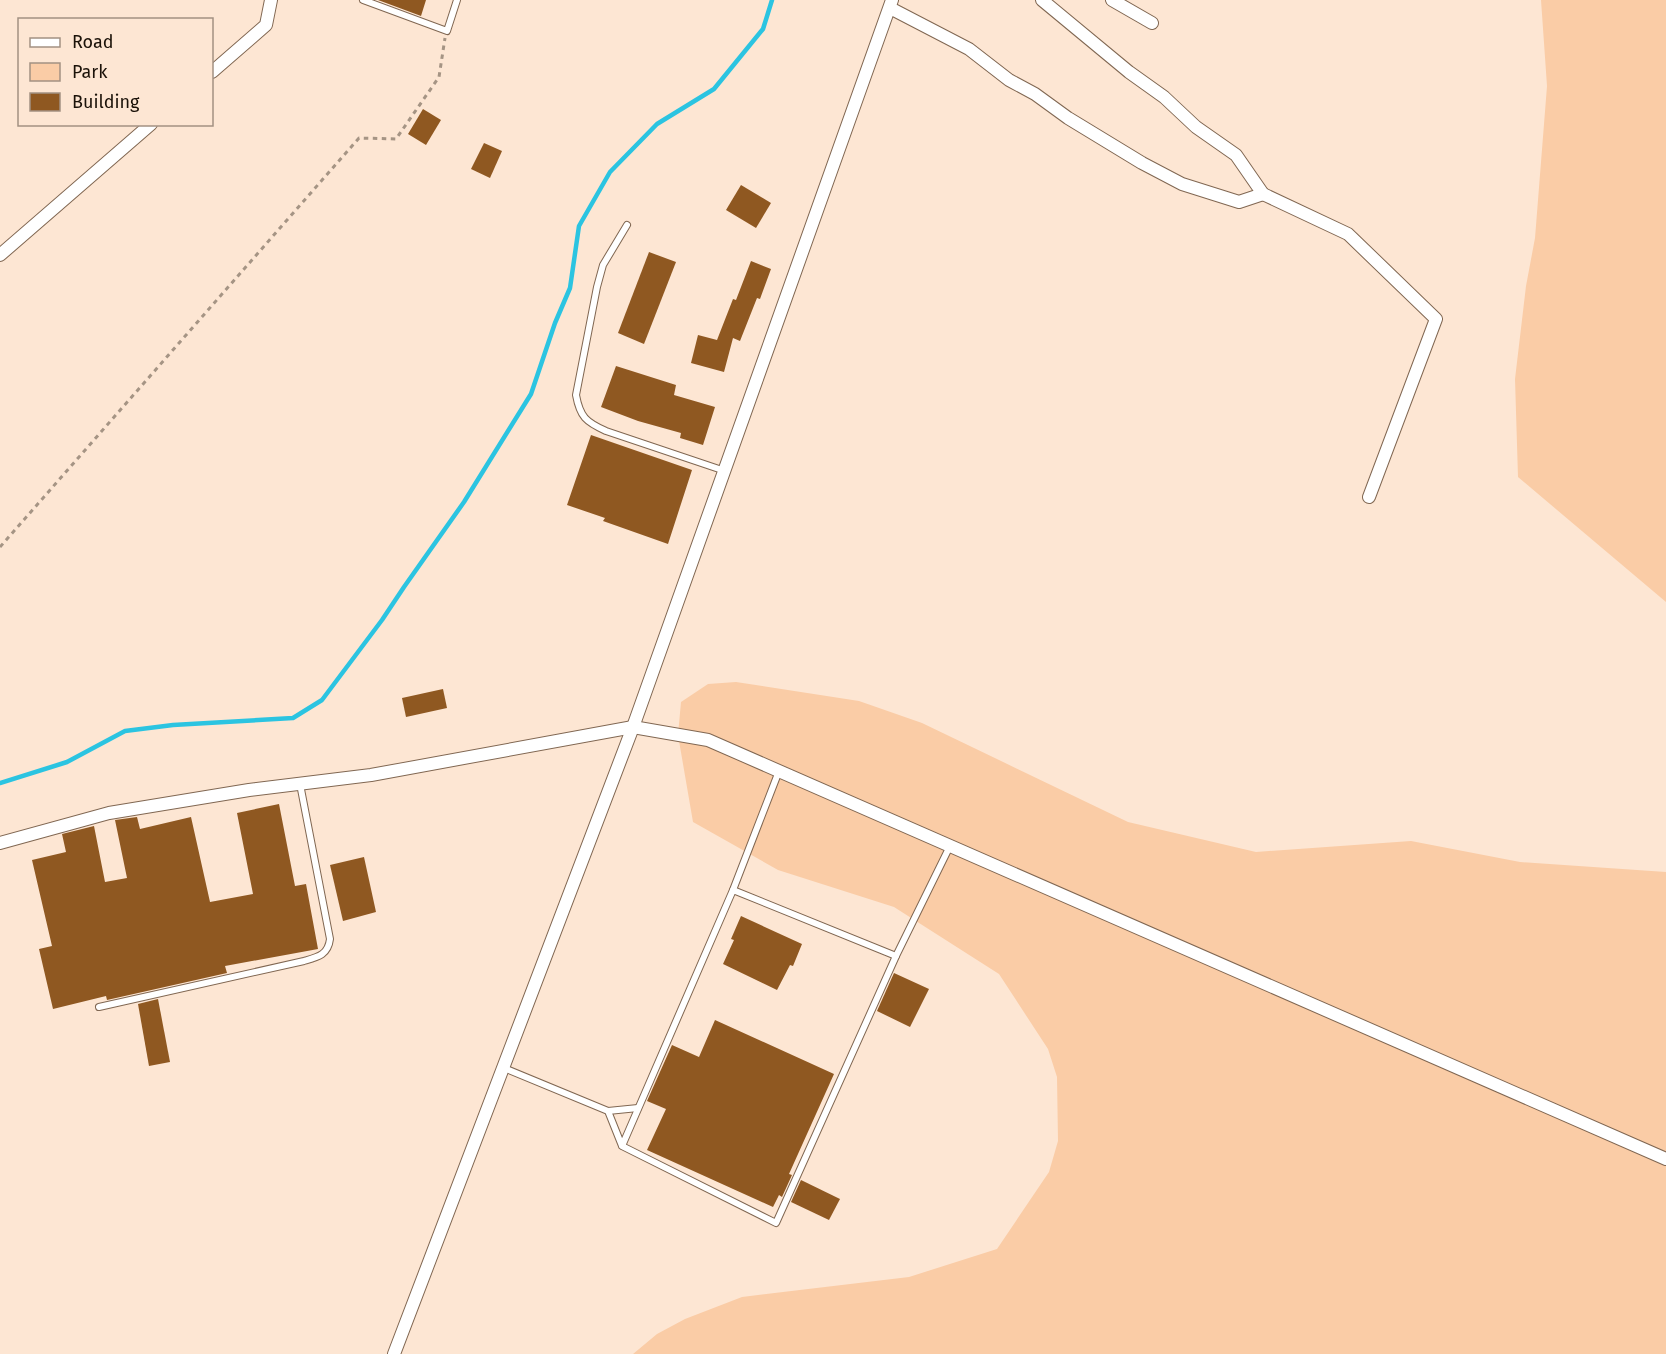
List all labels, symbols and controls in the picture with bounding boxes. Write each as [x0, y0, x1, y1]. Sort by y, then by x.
legend [18, 18, 213, 126]
text: Road [72, 31, 114, 53]
text: Park [72, 61, 108, 83]
text: Building [72, 91, 140, 113]

